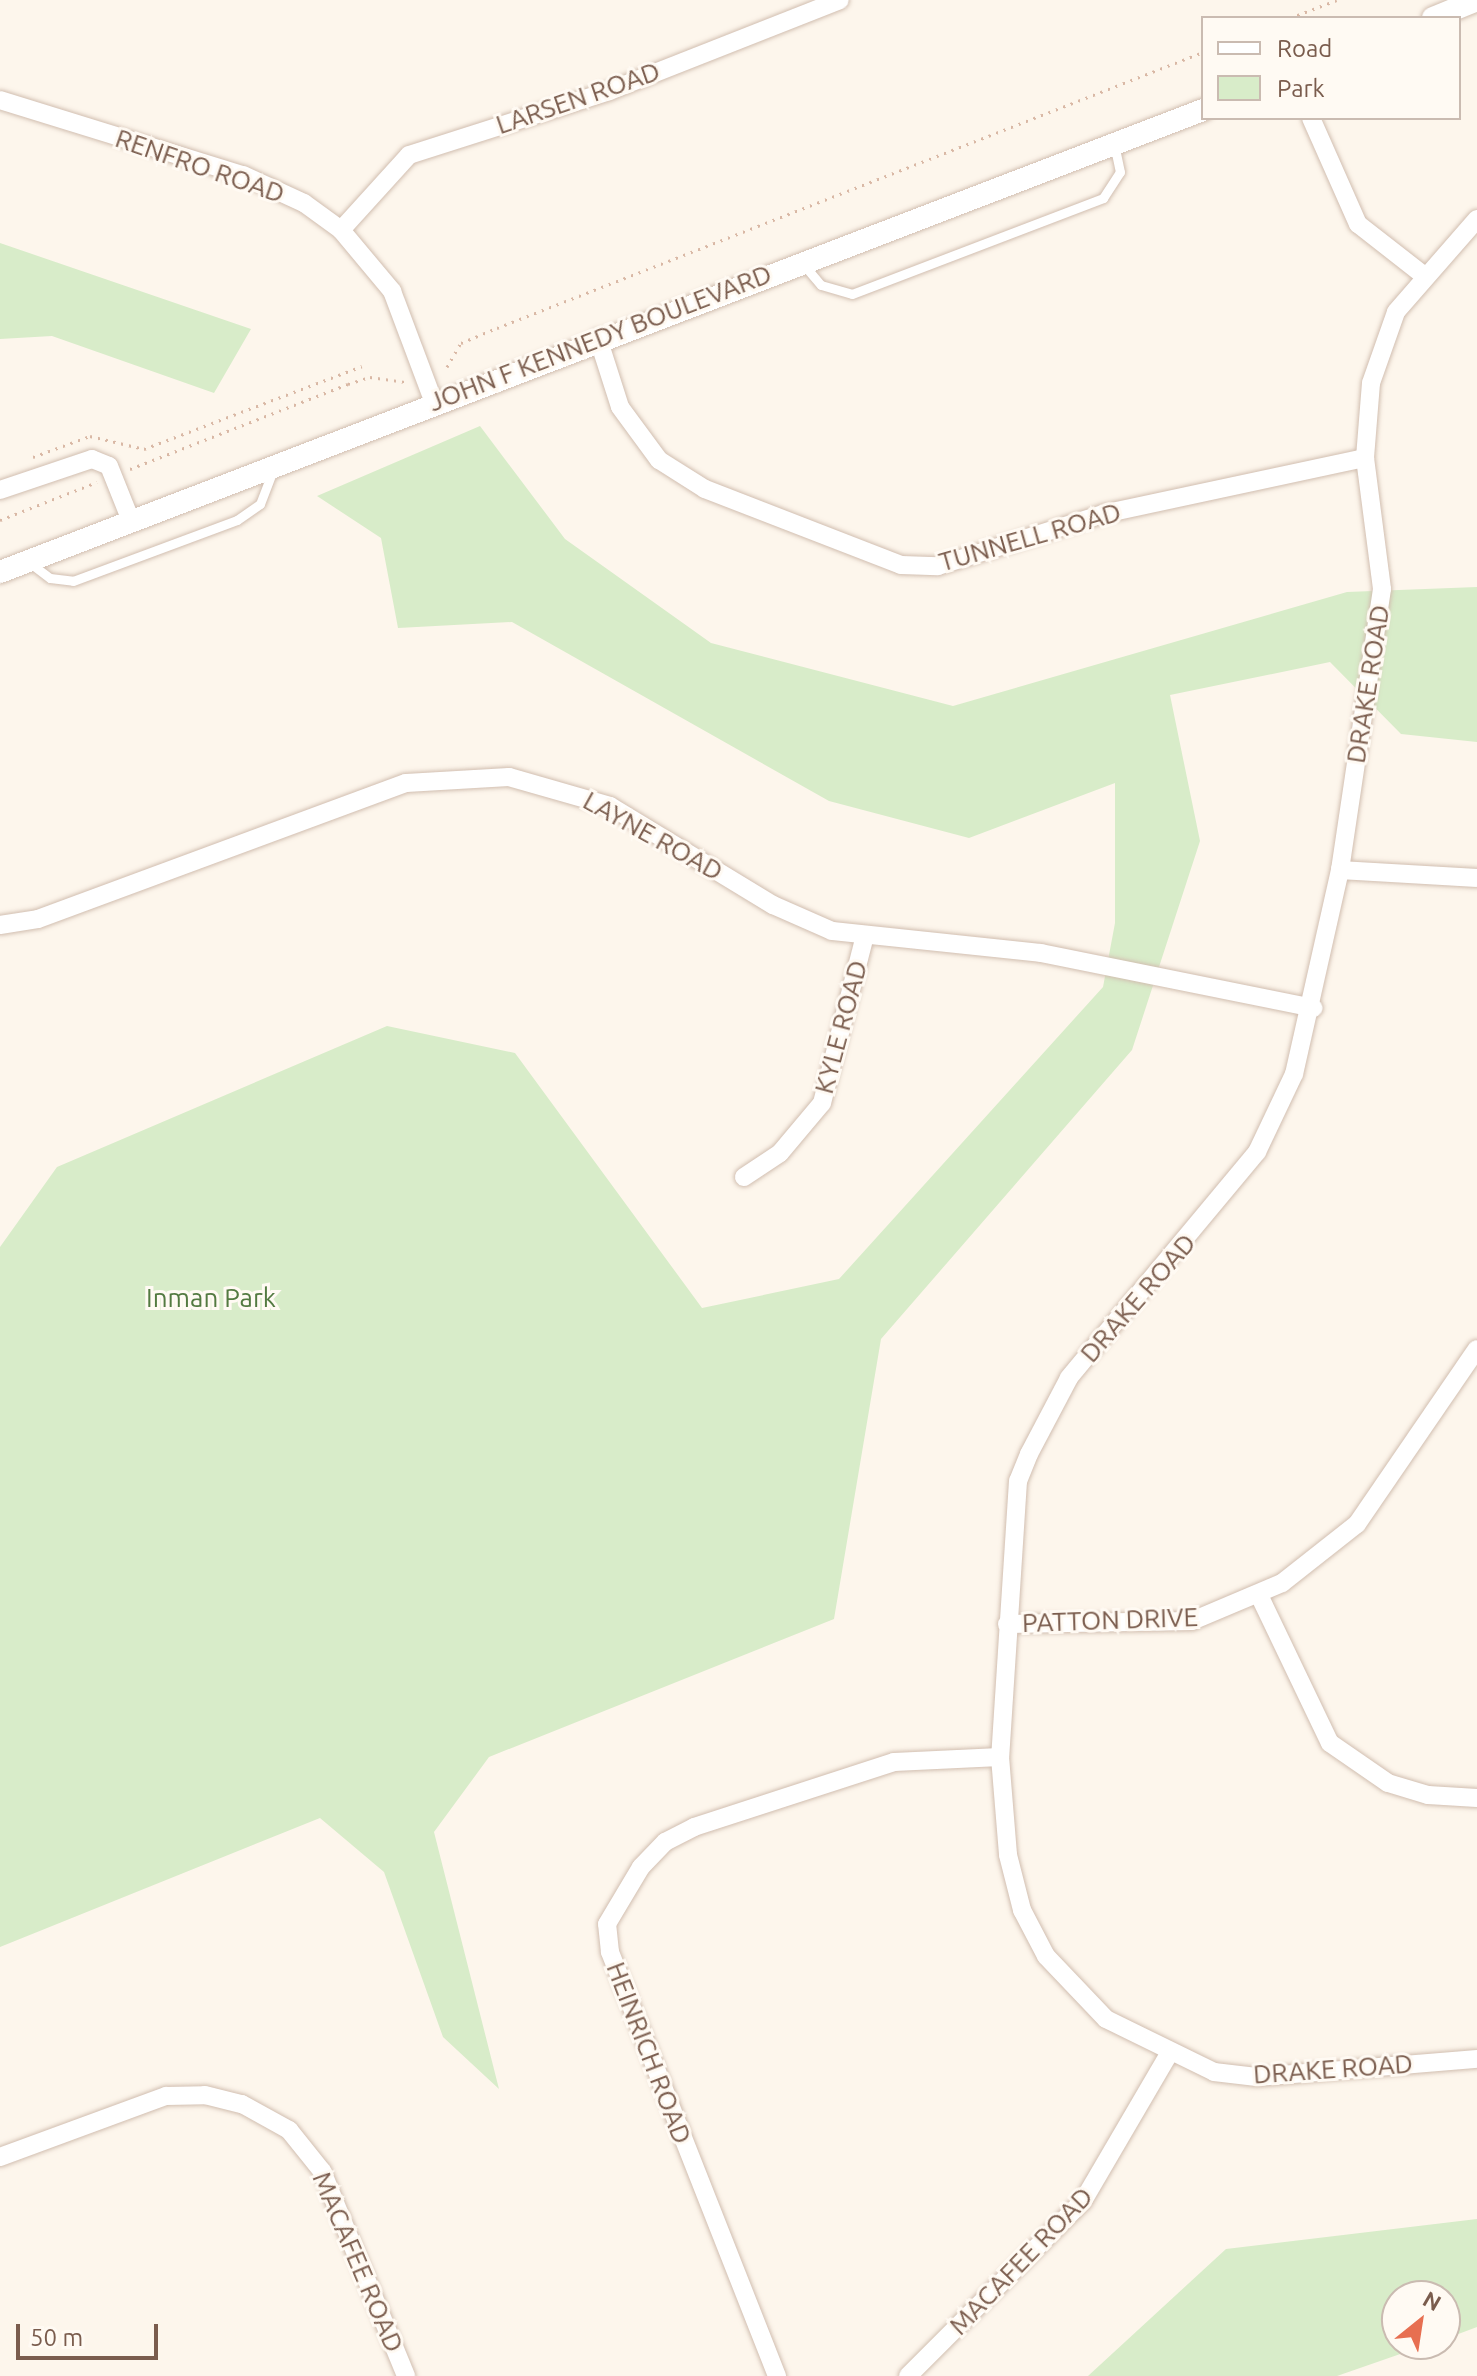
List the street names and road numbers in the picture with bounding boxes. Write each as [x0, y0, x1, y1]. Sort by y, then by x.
street label: LARSEN ROAD [492, 55, 664, 141]
street label: RENFRO ROAD [111, 122, 289, 210]
street label: JOHN F KENNEDY BOULEVARD [424, 258, 776, 418]
street label: TUNNELL ROAD [935, 496, 1125, 578]
street label: DRAKE ROAD [1340, 603, 1396, 765]
street label: LAYNE ROAD [578, 785, 728, 887]
street label: KYLE ROAD [808, 957, 874, 1097]
street label: DRAKE ROAD [1074, 1227, 1202, 1369]
street label: PATTON DRIVE [1021, 1601, 1199, 1639]
street label: HEINRICH ROAD [600, 1958, 698, 2148]
street label: DRAKE ROAD [1252, 2048, 1414, 2090]
street label: MACAFEE ROAD [306, 2167, 410, 2357]
street label: MACAFEE ROAD [943, 2181, 1099, 2341]

